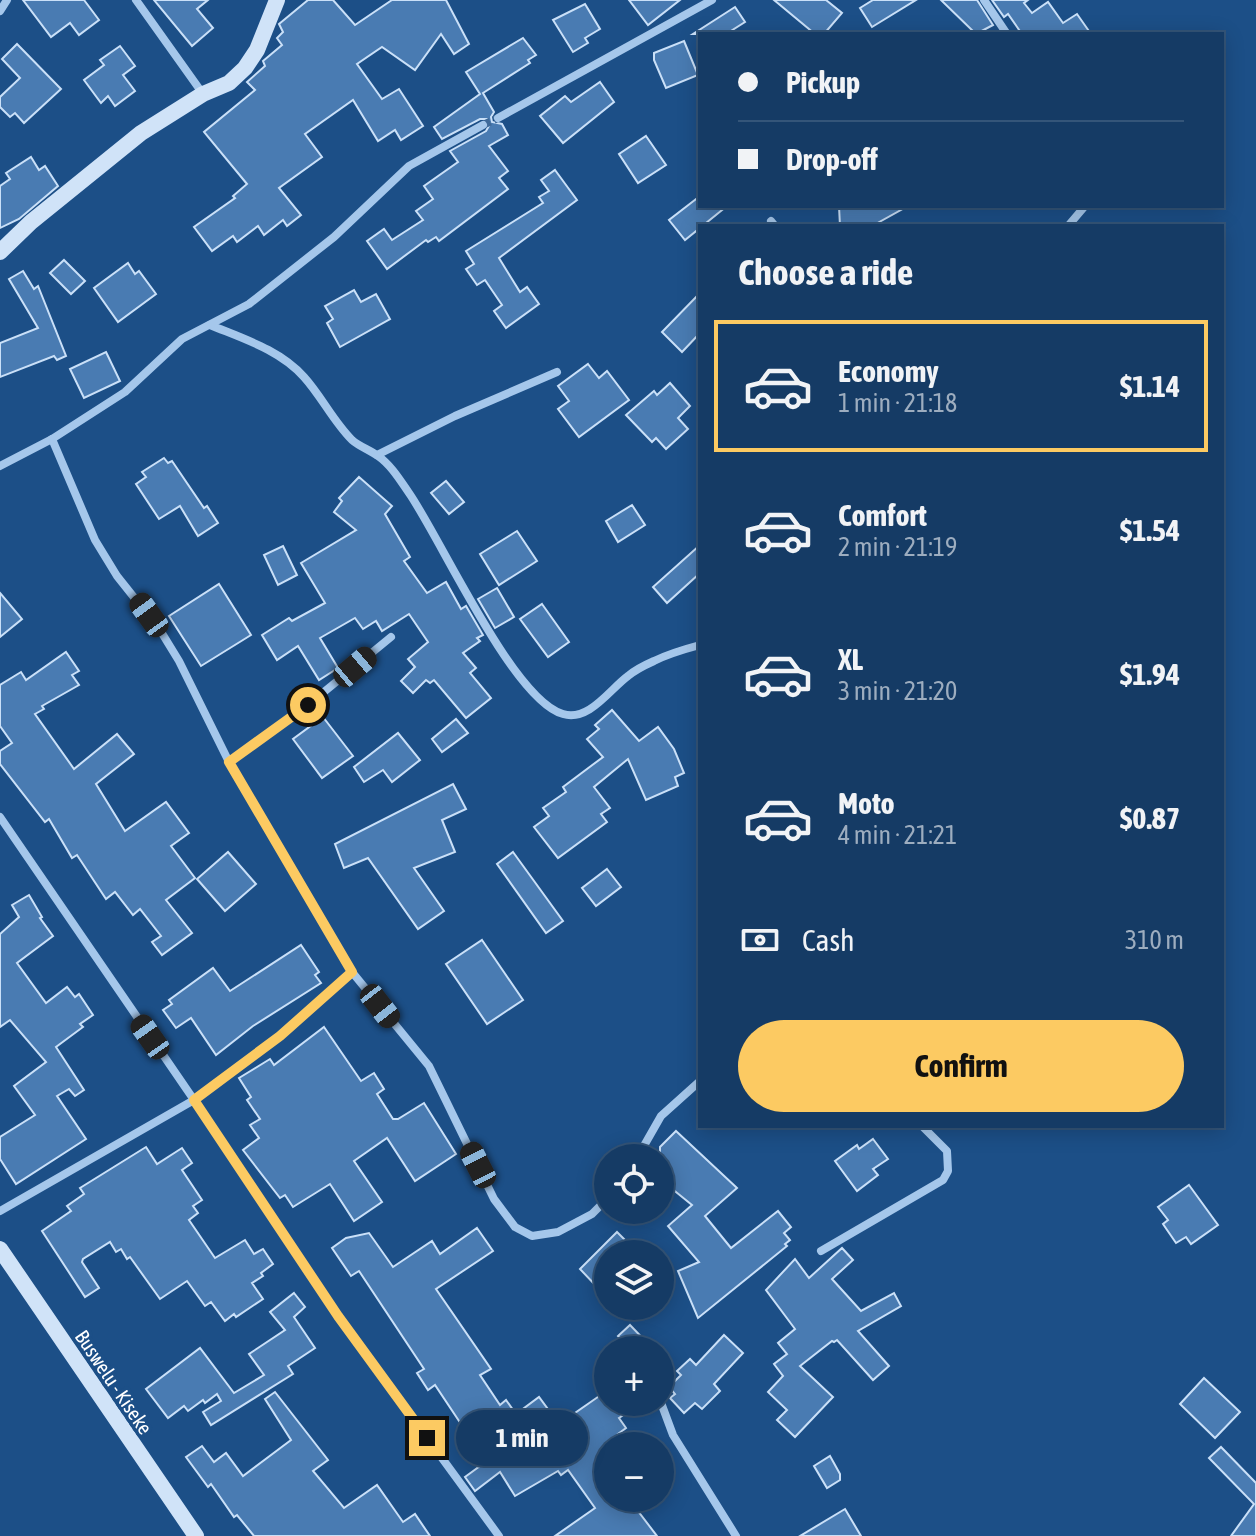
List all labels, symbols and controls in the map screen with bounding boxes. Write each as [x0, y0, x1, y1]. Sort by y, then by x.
text: Pickup [786, 65, 860, 99]
text: Drop-off [786, 142, 878, 176]
text: Choose a ride [738, 251, 913, 293]
icon: car [742, 350, 814, 422]
text: Economy [838, 354, 939, 388]
text: $1.14 [1120, 369, 1180, 403]
text: 1 min · 21:18 [838, 388, 957, 418]
icon: car [742, 494, 814, 566]
text: Comfort [838, 498, 927, 532]
text: $1.54 [1120, 513, 1180, 547]
text: 2 min · 21:19 [838, 532, 957, 562]
car [125, 589, 173, 641]
icon: car [742, 638, 814, 710]
car [329, 642, 381, 692]
text: XL [838, 642, 863, 676]
text: $1.94 [1120, 657, 1180, 691]
text: 3 min · 21:20 [838, 676, 957, 706]
route start [290, 687, 326, 723]
icon: car [742, 782, 814, 854]
text: Moto [838, 786, 895, 820]
text: $0.87 [1120, 801, 1180, 835]
text: 4 min · 21:21 [838, 820, 957, 850]
icon: cash [738, 918, 782, 962]
text: Cash [802, 923, 855, 957]
text: 310 m [1125, 925, 1184, 955]
car [356, 980, 404, 1032]
car [126, 1010, 174, 1064]
button: Confirm [738, 1020, 1184, 1112]
car [456, 1138, 500, 1192]
map controls [594, 1144, 674, 1512]
button: locate [594, 1144, 674, 1224]
button: layers [594, 1240, 674, 1320]
street label: Buswelu - Kiseke [71, 1326, 157, 1438]
button: + [594, 1336, 674, 1416]
callout: 1 min [455, 1410, 587, 1466]
route end [409, 1420, 445, 1456]
text: 1 min [495, 1423, 549, 1453]
button: − [594, 1432, 674, 1512]

